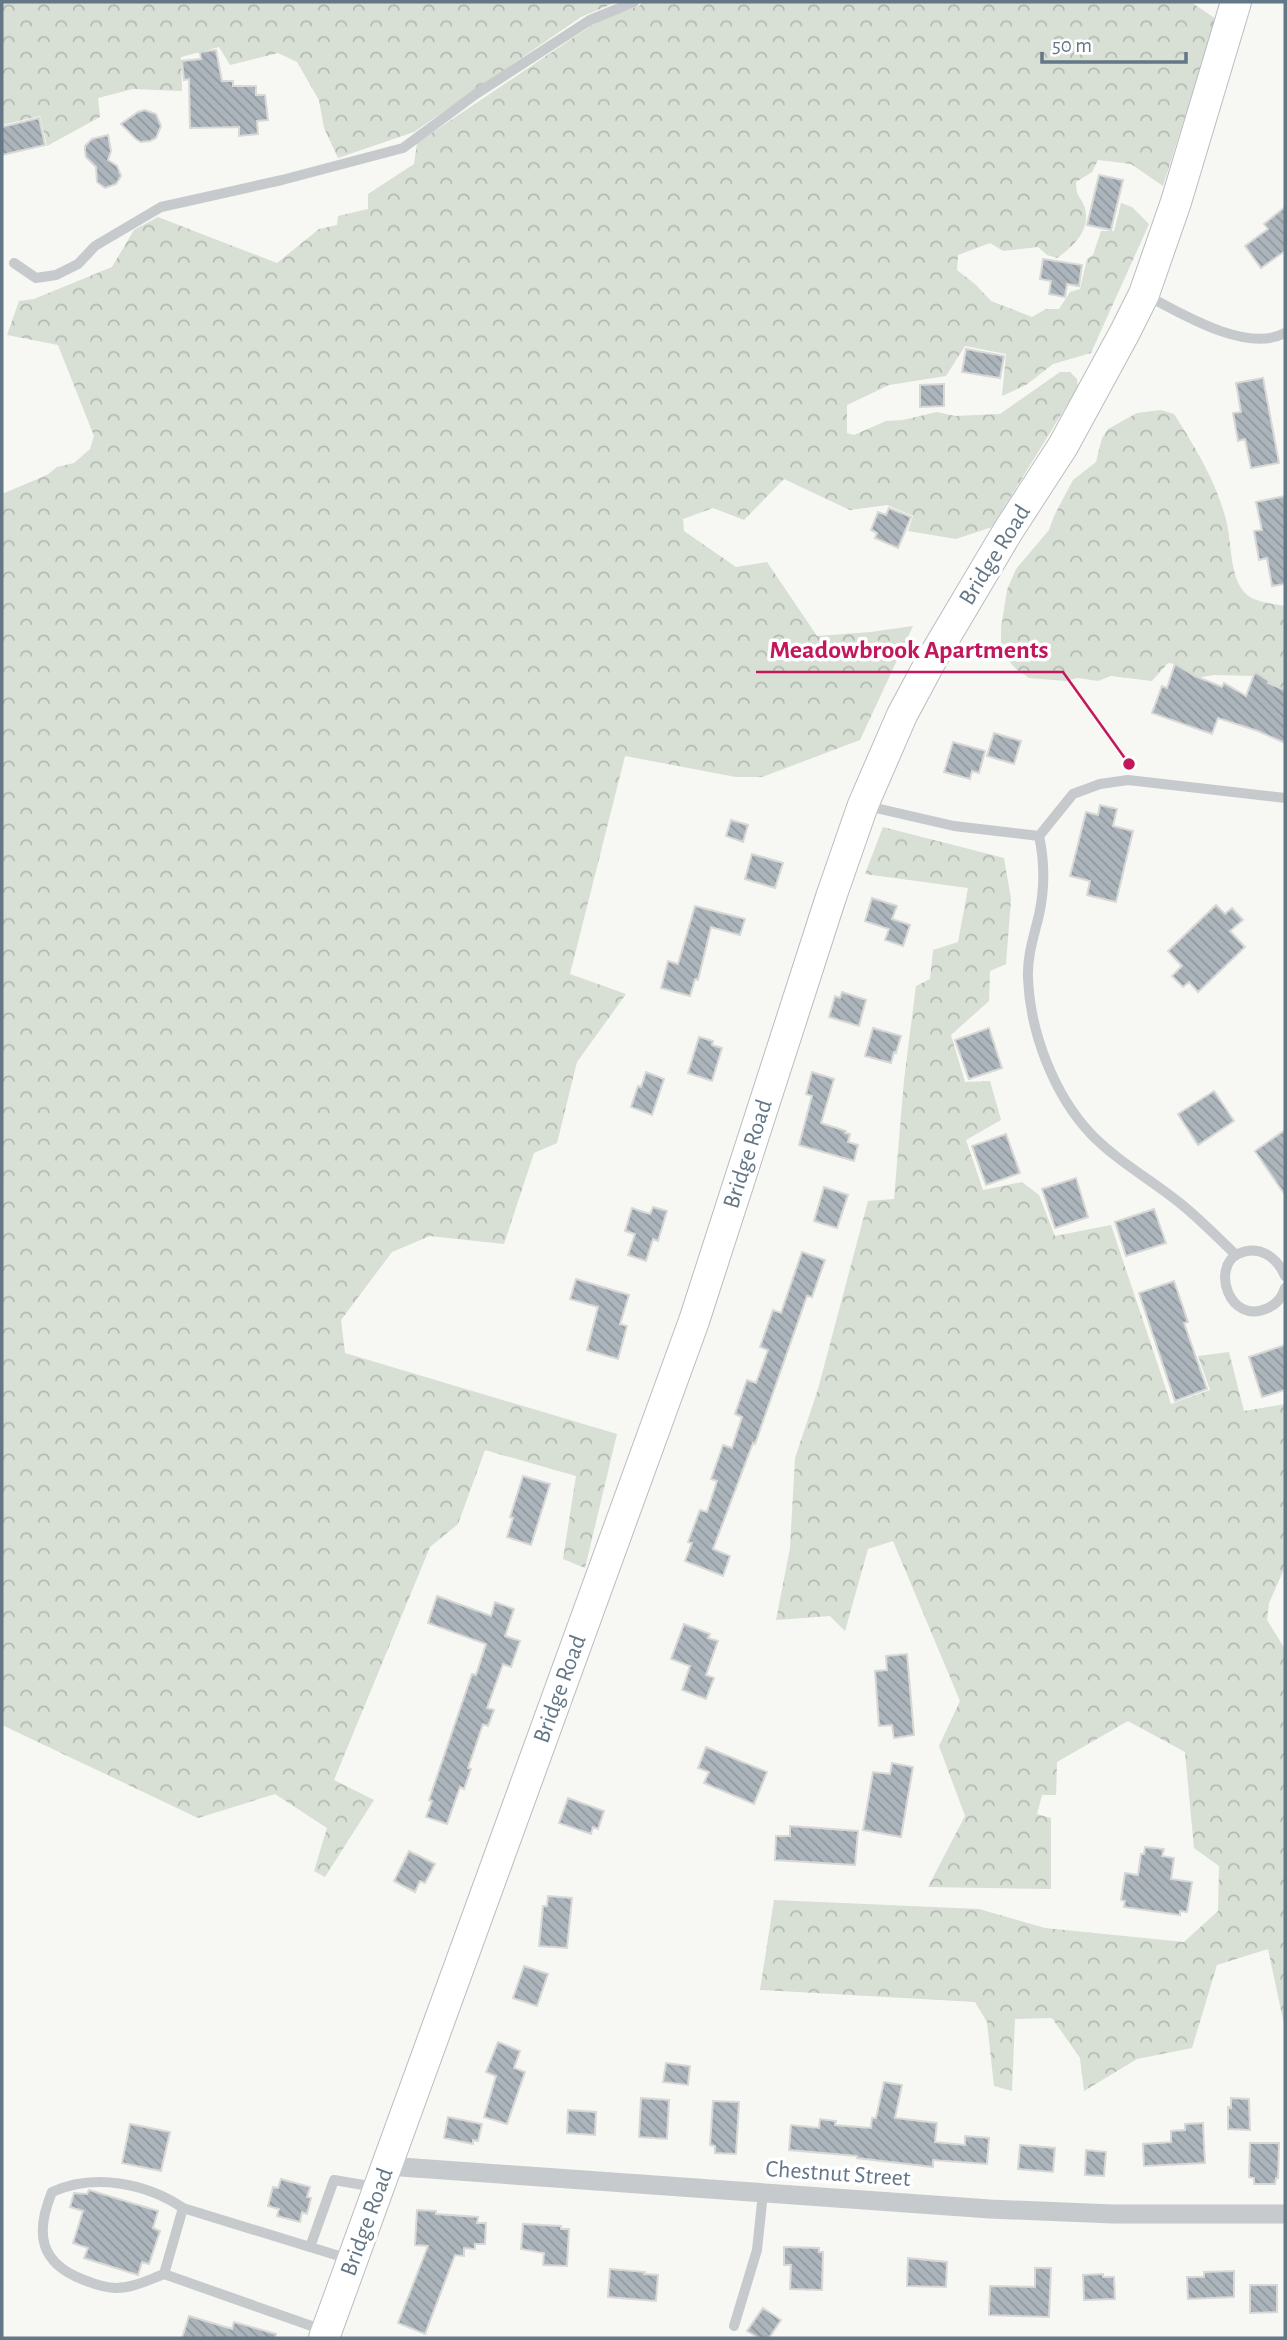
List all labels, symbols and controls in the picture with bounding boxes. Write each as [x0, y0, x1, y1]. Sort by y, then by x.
scale bar [1042, 21, 1186, 65]
text: 50 m [1052, 35, 1092, 56]
street label: Bridge Road [955, 501, 1035, 609]
callout: Meadowbrook Apartments [756, 625, 1063, 672]
text: Meadowbrook Apartments [769, 637, 1049, 663]
street label: Bridge Road [719, 1097, 777, 1211]
street label: Bridge Road [529, 1632, 591, 1746]
street label: Chestnut Street [765, 2157, 912, 2191]
street label: Bridge Road [336, 2165, 398, 2279]

